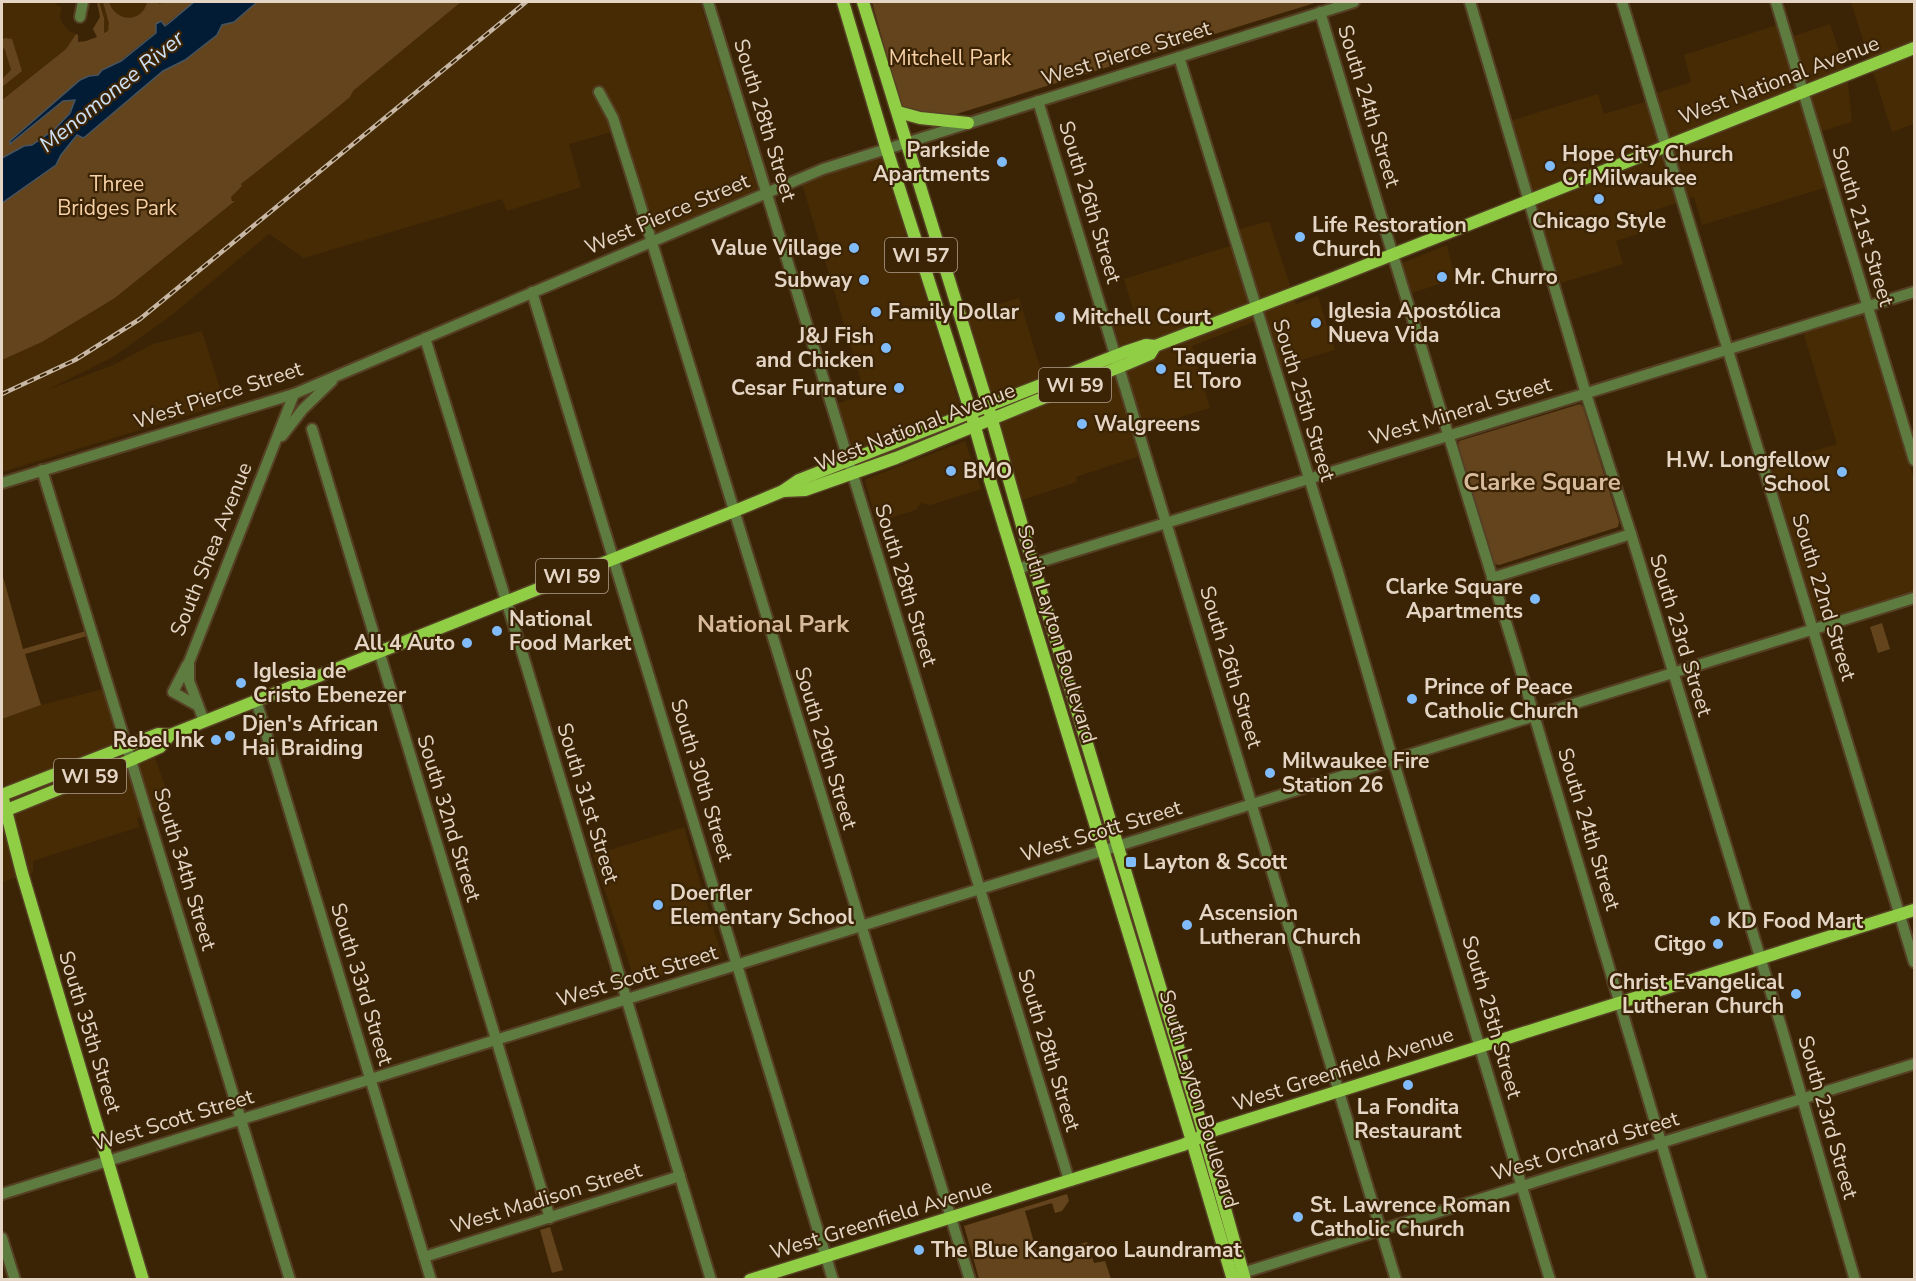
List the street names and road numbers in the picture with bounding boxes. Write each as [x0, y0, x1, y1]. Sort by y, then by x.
street label: West Pierce Street [1038, 14, 1215, 92]
street label: South 24th Street [1331, 21, 1407, 191]
street label: West National Avenue [1675, 29, 1883, 131]
street label: South 28th Street [727, 35, 803, 205]
street label: South 26th Street [1052, 117, 1128, 287]
street label: South 21st Street [1825, 142, 1901, 310]
street label: West Pierce Street [581, 166, 754, 261]
road number: WI 57 [885, 238, 957, 272]
street label: South 25th Street [1266, 315, 1342, 485]
street label: West Pierce Street [130, 354, 307, 435]
road number: WI 59 [1039, 368, 1111, 402]
street label: West Mineral Street [1365, 370, 1555, 452]
street label: West National Avenue [811, 376, 1019, 478]
street label: South Shea Avenue [163, 458, 259, 640]
street label: South 28th Street [868, 500, 944, 670]
street label: South 22nd Street [1785, 510, 1863, 684]
street label: South Layton Boulevard [1010, 521, 1104, 747]
street label: South 23rd Street [1643, 550, 1719, 720]
road number: WI 59 [536, 559, 608, 593]
street label: South 26th Street [1193, 582, 1269, 752]
street label: South 29th Street [788, 663, 864, 833]
street label: South 30th Street [664, 695, 740, 865]
street label: South 31st Street [550, 719, 626, 887]
street label: South 32nd Street [410, 731, 488, 905]
street label: South 24th Street [1551, 744, 1627, 914]
road number: WI 59 [54, 759, 126, 793]
street label: South 34th Street [147, 784, 223, 954]
street label: West Scott Street [1017, 793, 1186, 869]
street label: South 33rd Street [324, 899, 400, 1069]
street label: South 25th Street [1455, 932, 1529, 1102]
street label: West Scott Street [553, 938, 722, 1014]
street label: South 35th Street [52, 947, 128, 1117]
street label: South 28th Street [1011, 965, 1087, 1135]
street label: South Layton Boulevard [1152, 986, 1246, 1212]
street label: West Greenfield Avenue [1229, 1020, 1457, 1118]
street label: South 23rd Street [1791, 1032, 1865, 1202]
street label: West Scott Street [89, 1082, 258, 1158]
street label: West Orchard Street [1488, 1104, 1683, 1188]
street label: West Madison Street [447, 1155, 646, 1240]
street label: West Greenfield Avenue [767, 1172, 995, 1266]

